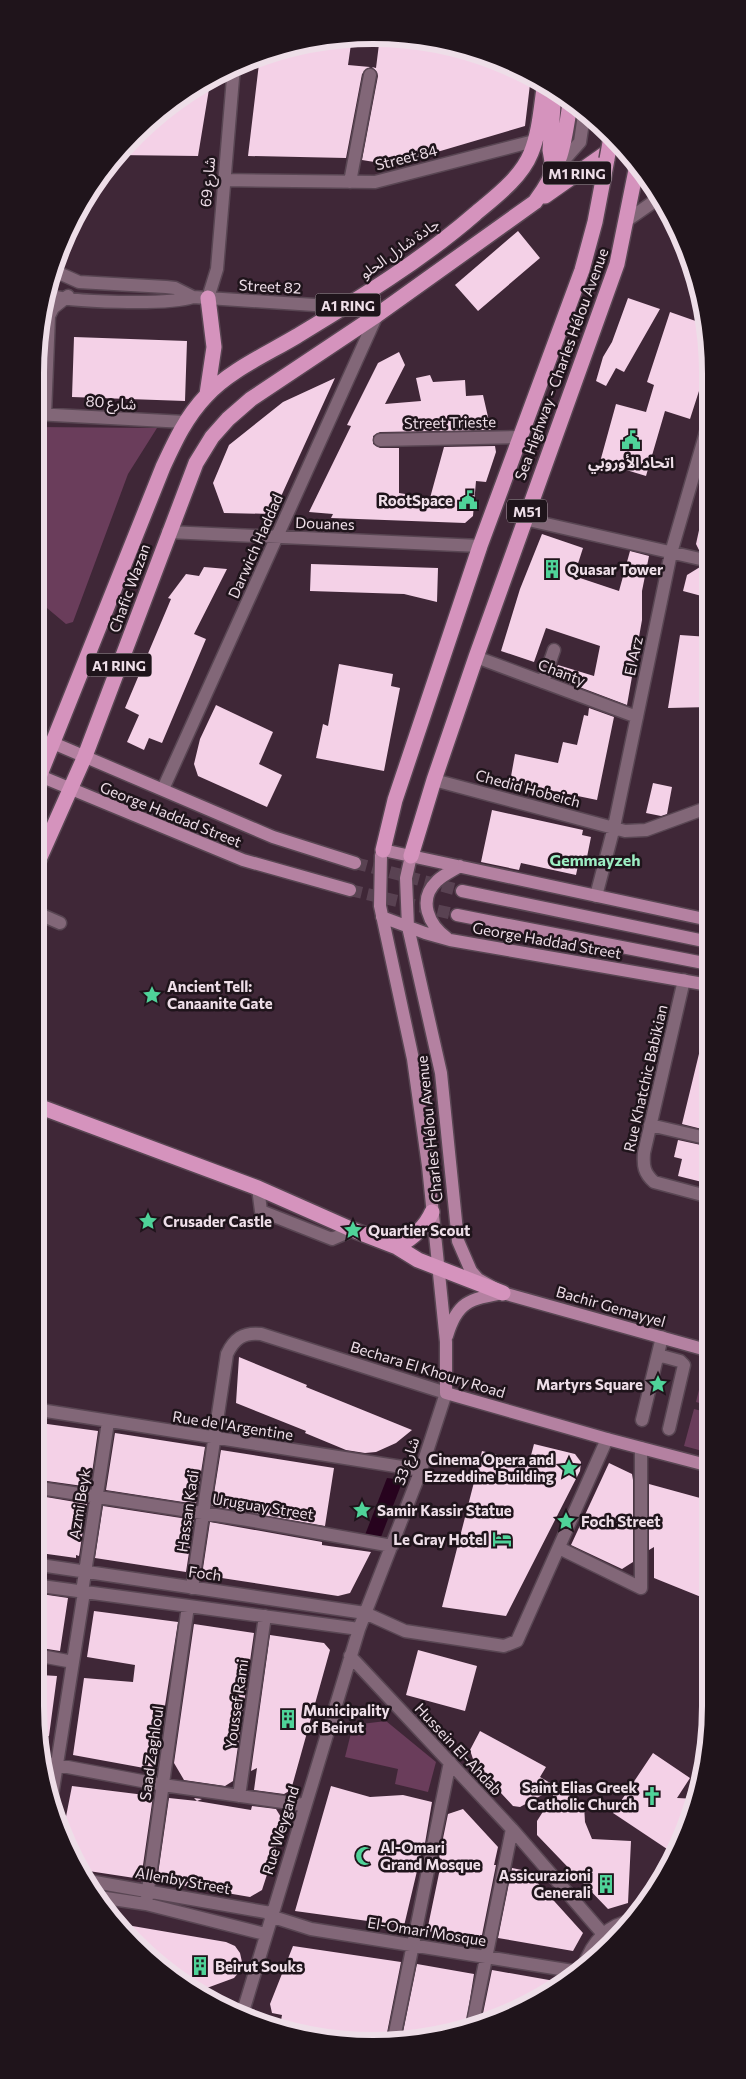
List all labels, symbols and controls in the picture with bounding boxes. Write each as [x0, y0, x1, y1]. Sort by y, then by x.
street label: Street 84 [373, 141, 439, 173]
street label: شارع 69 [196, 156, 222, 208]
road number: M1 RING [543, 162, 611, 184]
street label: جادة شارل الحلو [356, 214, 443, 283]
street label: Sea Highway - Charles Hélou Avenue [511, 245, 612, 483]
street label: Street 82 [238, 275, 302, 297]
road number: A1 RING [316, 294, 380, 316]
street label: شارع 80 [85, 391, 137, 417]
street label: Street Trieste [404, 412, 496, 432]
public building icon: اتحاد الأوروبي [620, 429, 642, 451]
place label: اتحاد الأوروبي [588, 453, 674, 474]
public building icon: RootSpace [457, 489, 479, 511]
street label: Darwich Haddad [224, 491, 286, 601]
place label: RootSpace [378, 491, 453, 509]
road number: M51 [507, 500, 547, 522]
street label: Douanes [295, 513, 355, 533]
street label: Chafic Wazan [105, 541, 153, 635]
building icon: Quasar Tower [541, 558, 563, 580]
place label: Quasar Tower [567, 560, 663, 578]
street label: El Arz [620, 635, 646, 677]
road number: A1 RING [86, 654, 152, 676]
street label: Chanty [536, 655, 588, 689]
street label: Chedid Hobeich [474, 765, 582, 811]
street label: George Haddad Street [98, 777, 244, 851]
district label: Gemmayzeh [550, 850, 640, 869]
street label: George Haddad Street [471, 918, 623, 962]
place label: Ancient Tell: Canaanite Gate [167, 977, 273, 1012]
place icon: Ancient Tell: Canaanite Gate [141, 984, 163, 1006]
street label: Rue Khatchic Babikian [619, 1003, 671, 1153]
street label: Charles Hélou Avenue [412, 1055, 446, 1203]
place icon: Crusader Castle [137, 1210, 159, 1232]
place label: Crusader Castle [163, 1212, 272, 1230]
place icon: Quartier Scout [342, 1219, 364, 1241]
place label: Quartier Scout [368, 1221, 470, 1239]
street label: Bachir Gemayyel [554, 1282, 668, 1330]
street label: Bechara El Khoury Road [348, 1337, 508, 1401]
place icon: Martyrs Square [647, 1373, 669, 1395]
place label: Martyrs Square [536, 1375, 643, 1393]
street label: Rue de l'Argentine [171, 1407, 295, 1443]
street label: شارع 33 [389, 1435, 426, 1488]
place label: Cinema Opera and Ezzeddine Building [424, 1450, 554, 1485]
place icon: Cinema Opera and Ezzeddine Building [558, 1457, 580, 1479]
street label: Azmi Beyk [65, 1468, 93, 1540]
street label: Hassan Kadi [172, 1469, 202, 1553]
street label: Uruguay Street [211, 1489, 315, 1523]
place icon: Samir Kassir Statue [351, 1499, 373, 1521]
place label: Samir Kassir Statue [377, 1501, 512, 1519]
place icon: Foch Street [555, 1510, 577, 1532]
place label: Foch Street [581, 1512, 661, 1530]
hotel icon: Le Gray Hotel [491, 1528, 513, 1550]
place label: Le Gray Hotel [393, 1530, 487, 1548]
street label: Foch [187, 1562, 223, 1584]
street label: Youssef Rami [221, 1658, 251, 1750]
street label: Hussein El-Ahdab [412, 1699, 506, 1799]
place label: Municipality of Beirut [303, 1701, 391, 1736]
street label: Saad Zaghloul [135, 1704, 167, 1802]
building icon: Municipality of Beirut [277, 1708, 299, 1730]
place label: Saint Elias Greek Catholic Church [522, 1778, 637, 1813]
street label: Rue Weygand [258, 1783, 302, 1877]
church icon: Saint Elias Greek Catholic Church [641, 1785, 663, 1807]
place label: Al-Omari Grand Mosque [380, 1838, 481, 1873]
mosque icon: Al-Omari Grand Mosque [354, 1845, 376, 1867]
street label: Allenby Street [134, 1863, 232, 1897]
place label: Assicurazioni Generali [499, 1866, 591, 1901]
building icon: Assicurazioni Generali [595, 1873, 617, 1895]
street label: El-Omari Mosque [366, 1913, 488, 1949]
building icon: Beirut Souks [189, 1955, 211, 1977]
place label: Beirut Souks [215, 1957, 303, 1975]

